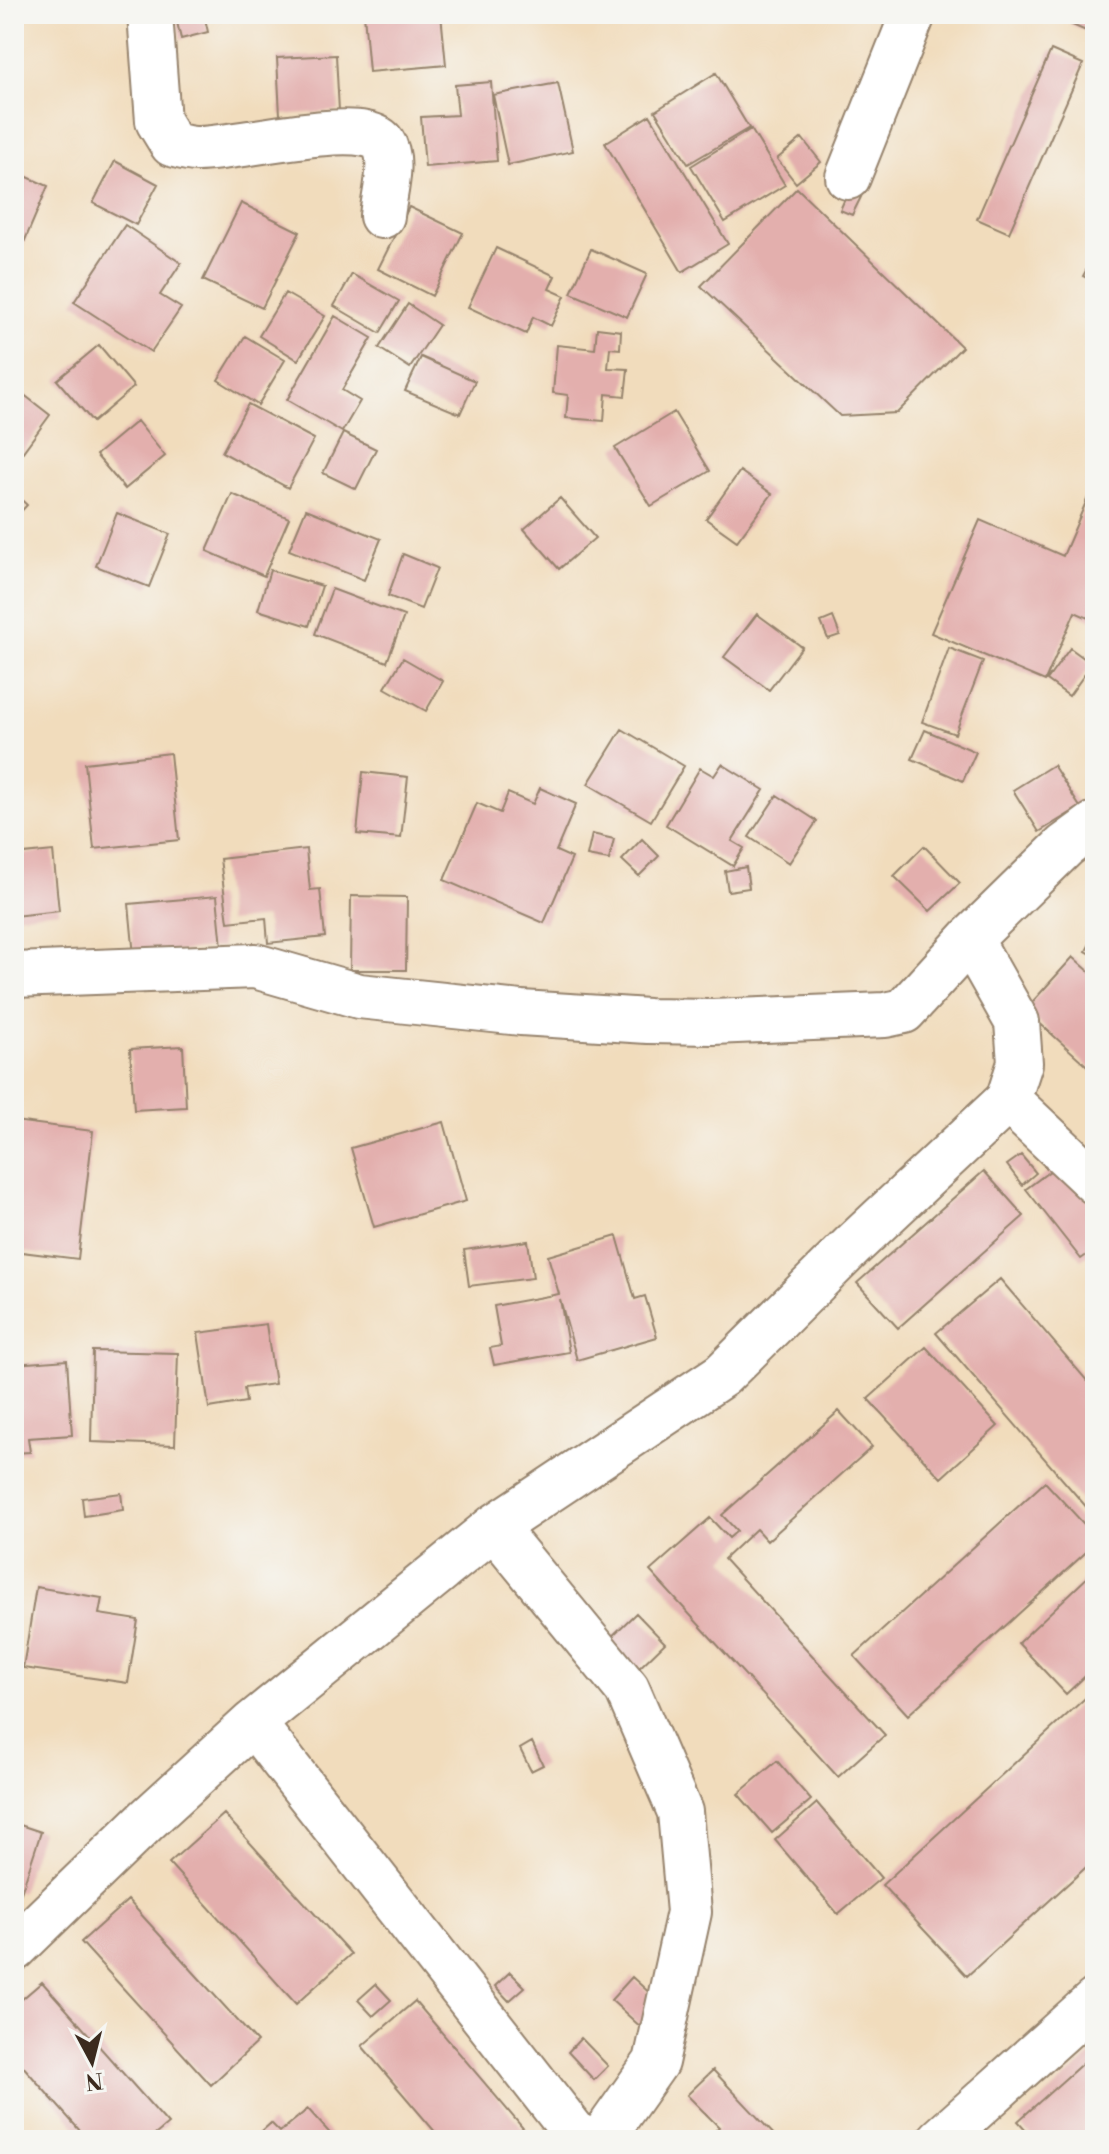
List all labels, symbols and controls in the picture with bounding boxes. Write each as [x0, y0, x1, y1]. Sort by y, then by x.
north arrow [52, 2022, 132, 2102]
text: N [83, 2066, 105, 2095]

